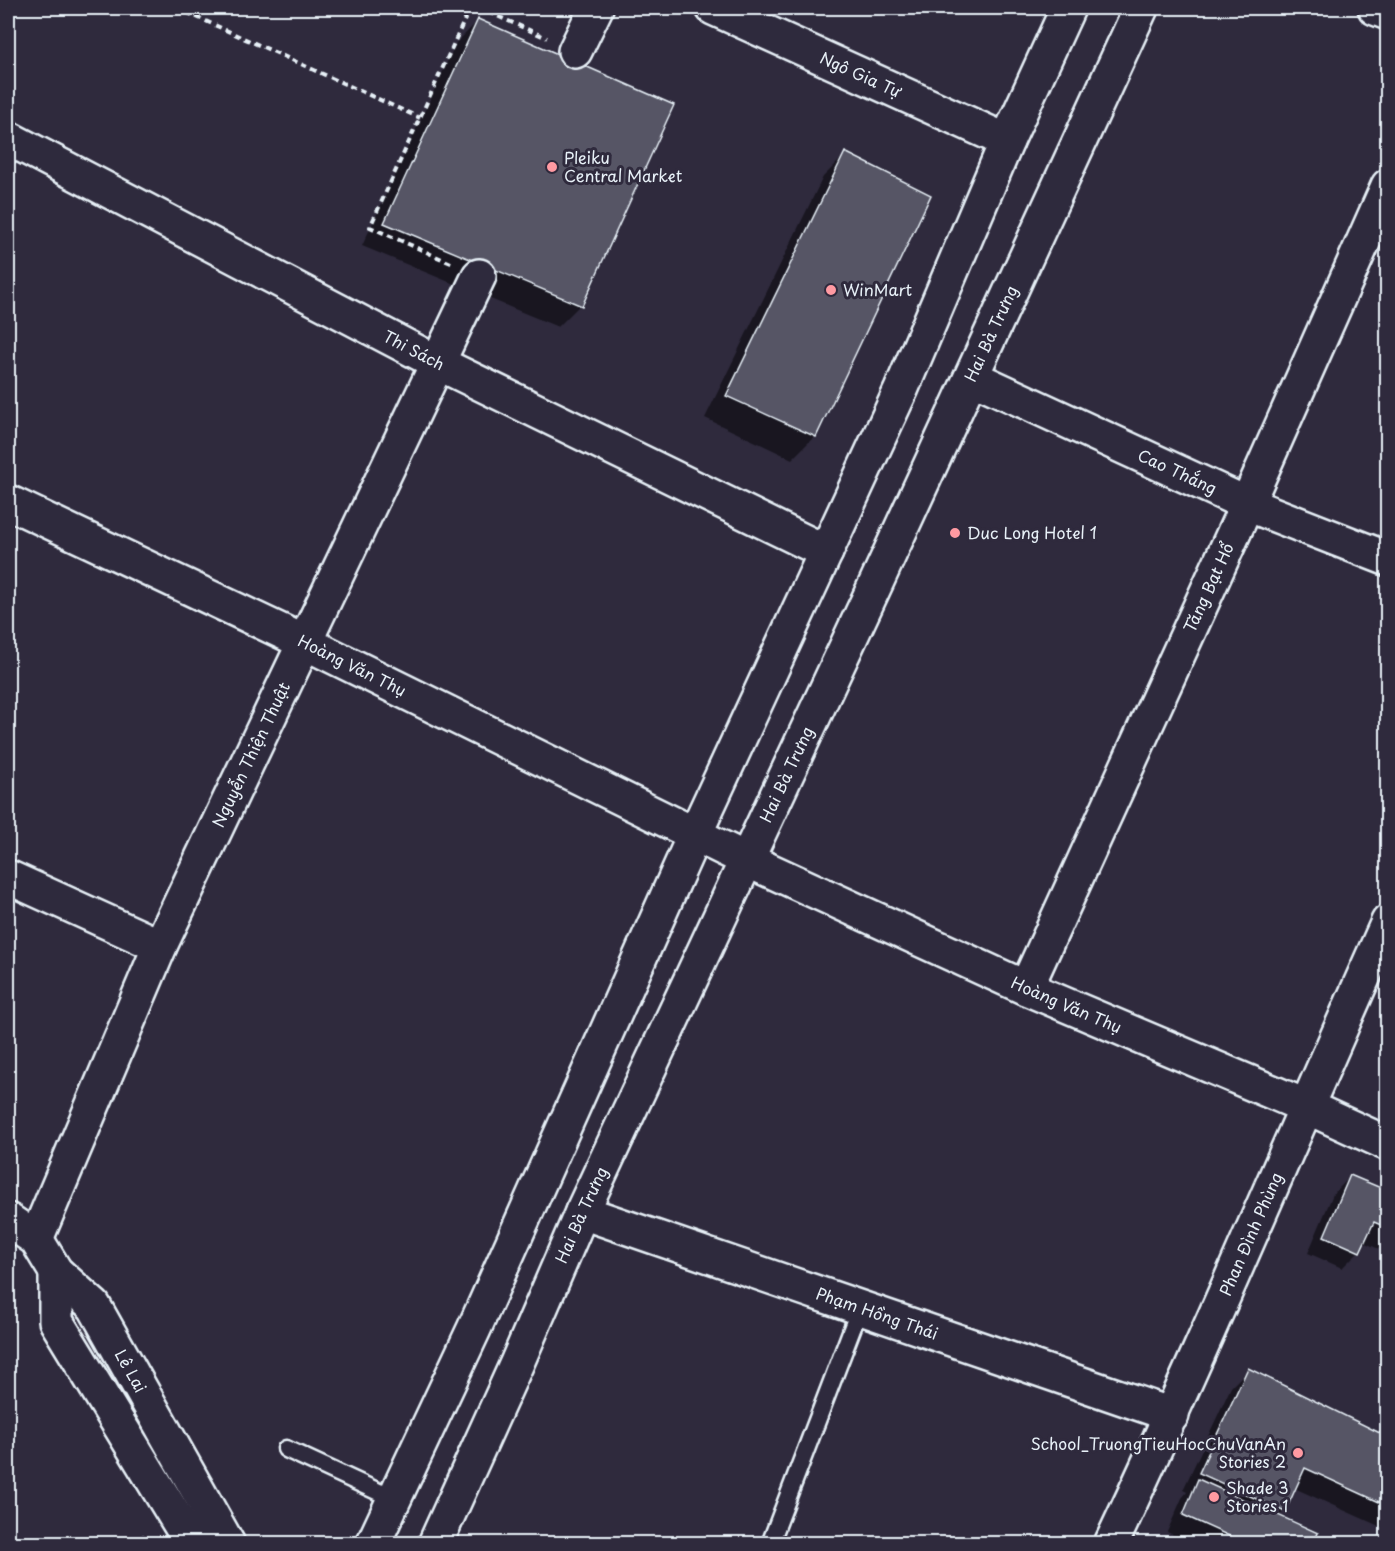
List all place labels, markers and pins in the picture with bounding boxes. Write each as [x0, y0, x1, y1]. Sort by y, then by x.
place label: Pleiku Central Market [564, 145, 683, 187]
marker: Pleiku Central Market [545, 160, 559, 174]
place label: WinMart [843, 277, 913, 301]
marker: WinMart [824, 283, 838, 297]
place label: Duc Long Hotel 1 [967, 520, 1097, 544]
marker: Duc Long Hotel 1 [948, 526, 962, 540]
place label: School_TruongTieuHocChuVanAn Stories 2 [1031, 1431, 1286, 1473]
marker: School_TruongTieuHocChuVanAn Stories 2 [1291, 1446, 1305, 1460]
place label: Shade 3 Stories 1 [1226, 1475, 1289, 1517]
marker: Shade 3 Stories 1 [1207, 1490, 1221, 1504]

